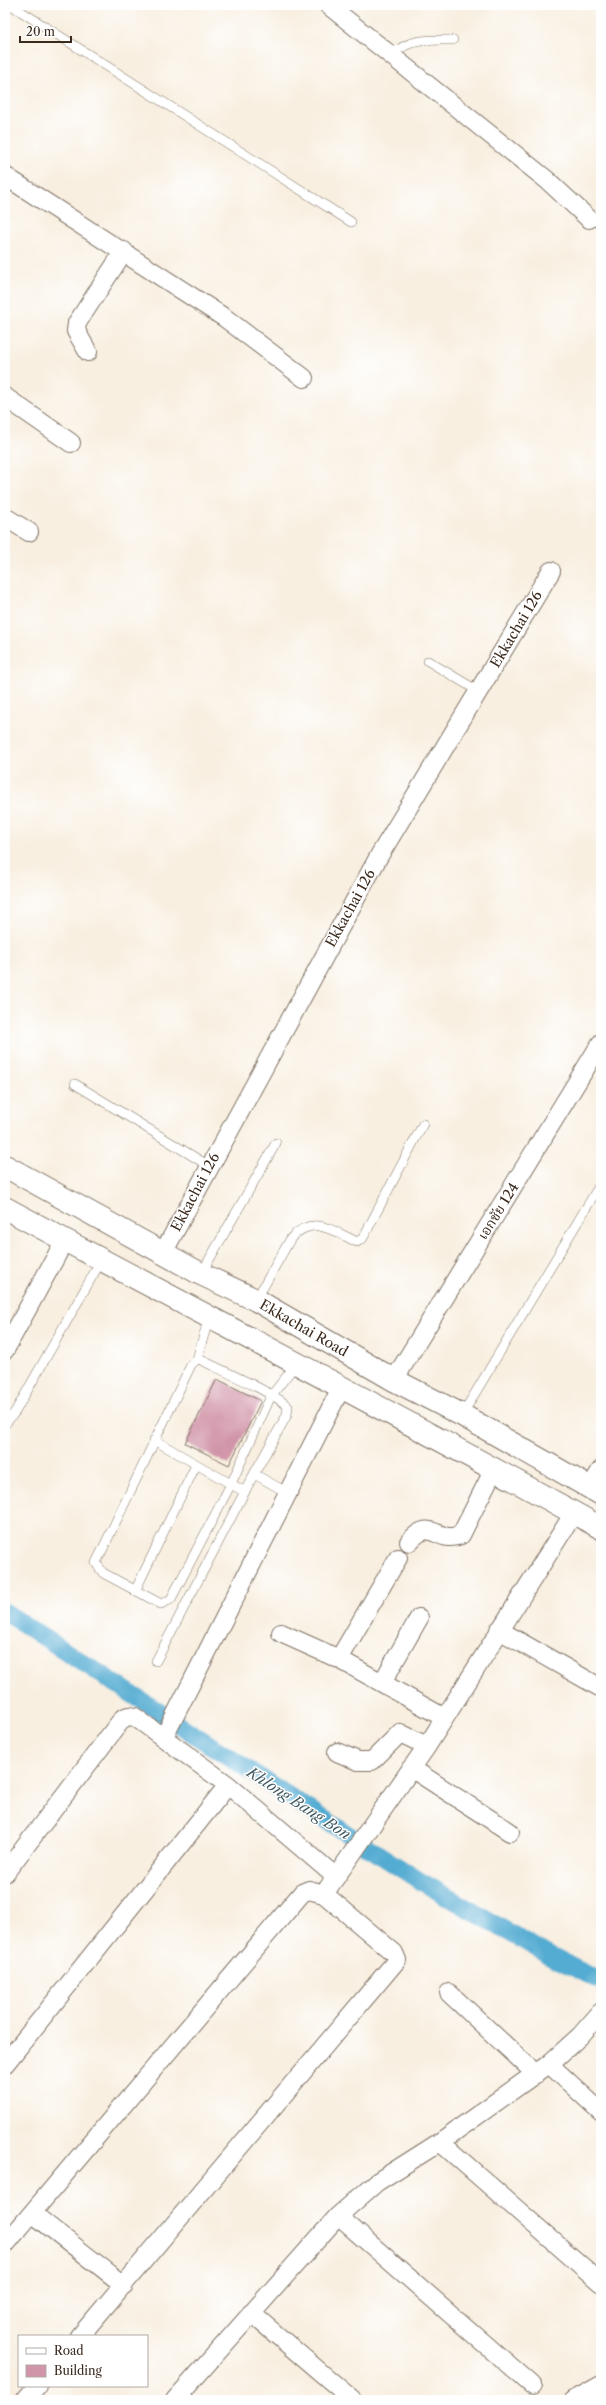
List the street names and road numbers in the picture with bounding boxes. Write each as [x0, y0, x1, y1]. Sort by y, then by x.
street label: Ekkachai 126 [486, 587, 546, 671]
street label: Ekkachai 126 [321, 866, 379, 950]
street label: Ekkachai 126 [167, 1150, 223, 1234]
street label: เอกชัย 124 [473, 1179, 523, 1243]
street label: Ekkachai Road [257, 1295, 352, 1361]

